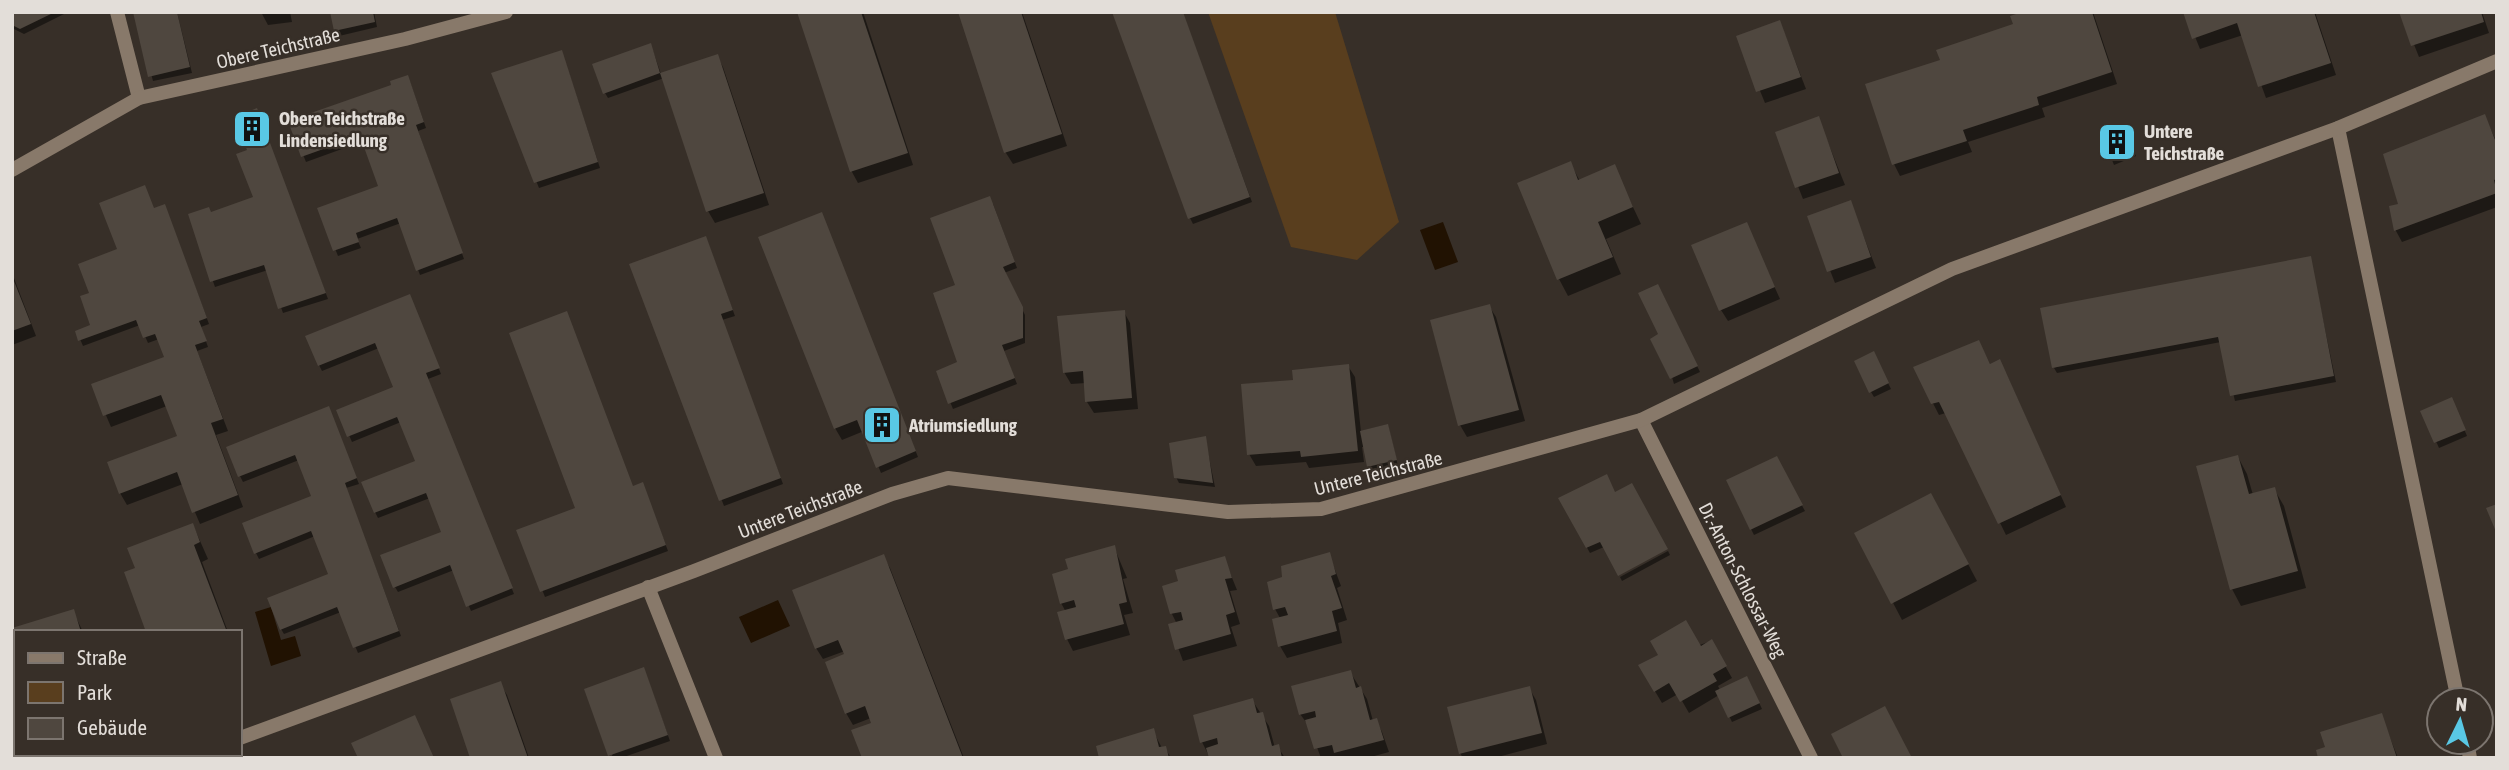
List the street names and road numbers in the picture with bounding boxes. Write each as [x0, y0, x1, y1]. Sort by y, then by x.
street label: Obere Teichstraße [214, 23, 342, 73]
street label: Untere Teichstraße [1312, 446, 1444, 500]
street label: Untere Teichstraße [735, 475, 865, 543]
street label: Dr.-Anton-Schlossar-Weg [1694, 499, 1792, 662]

